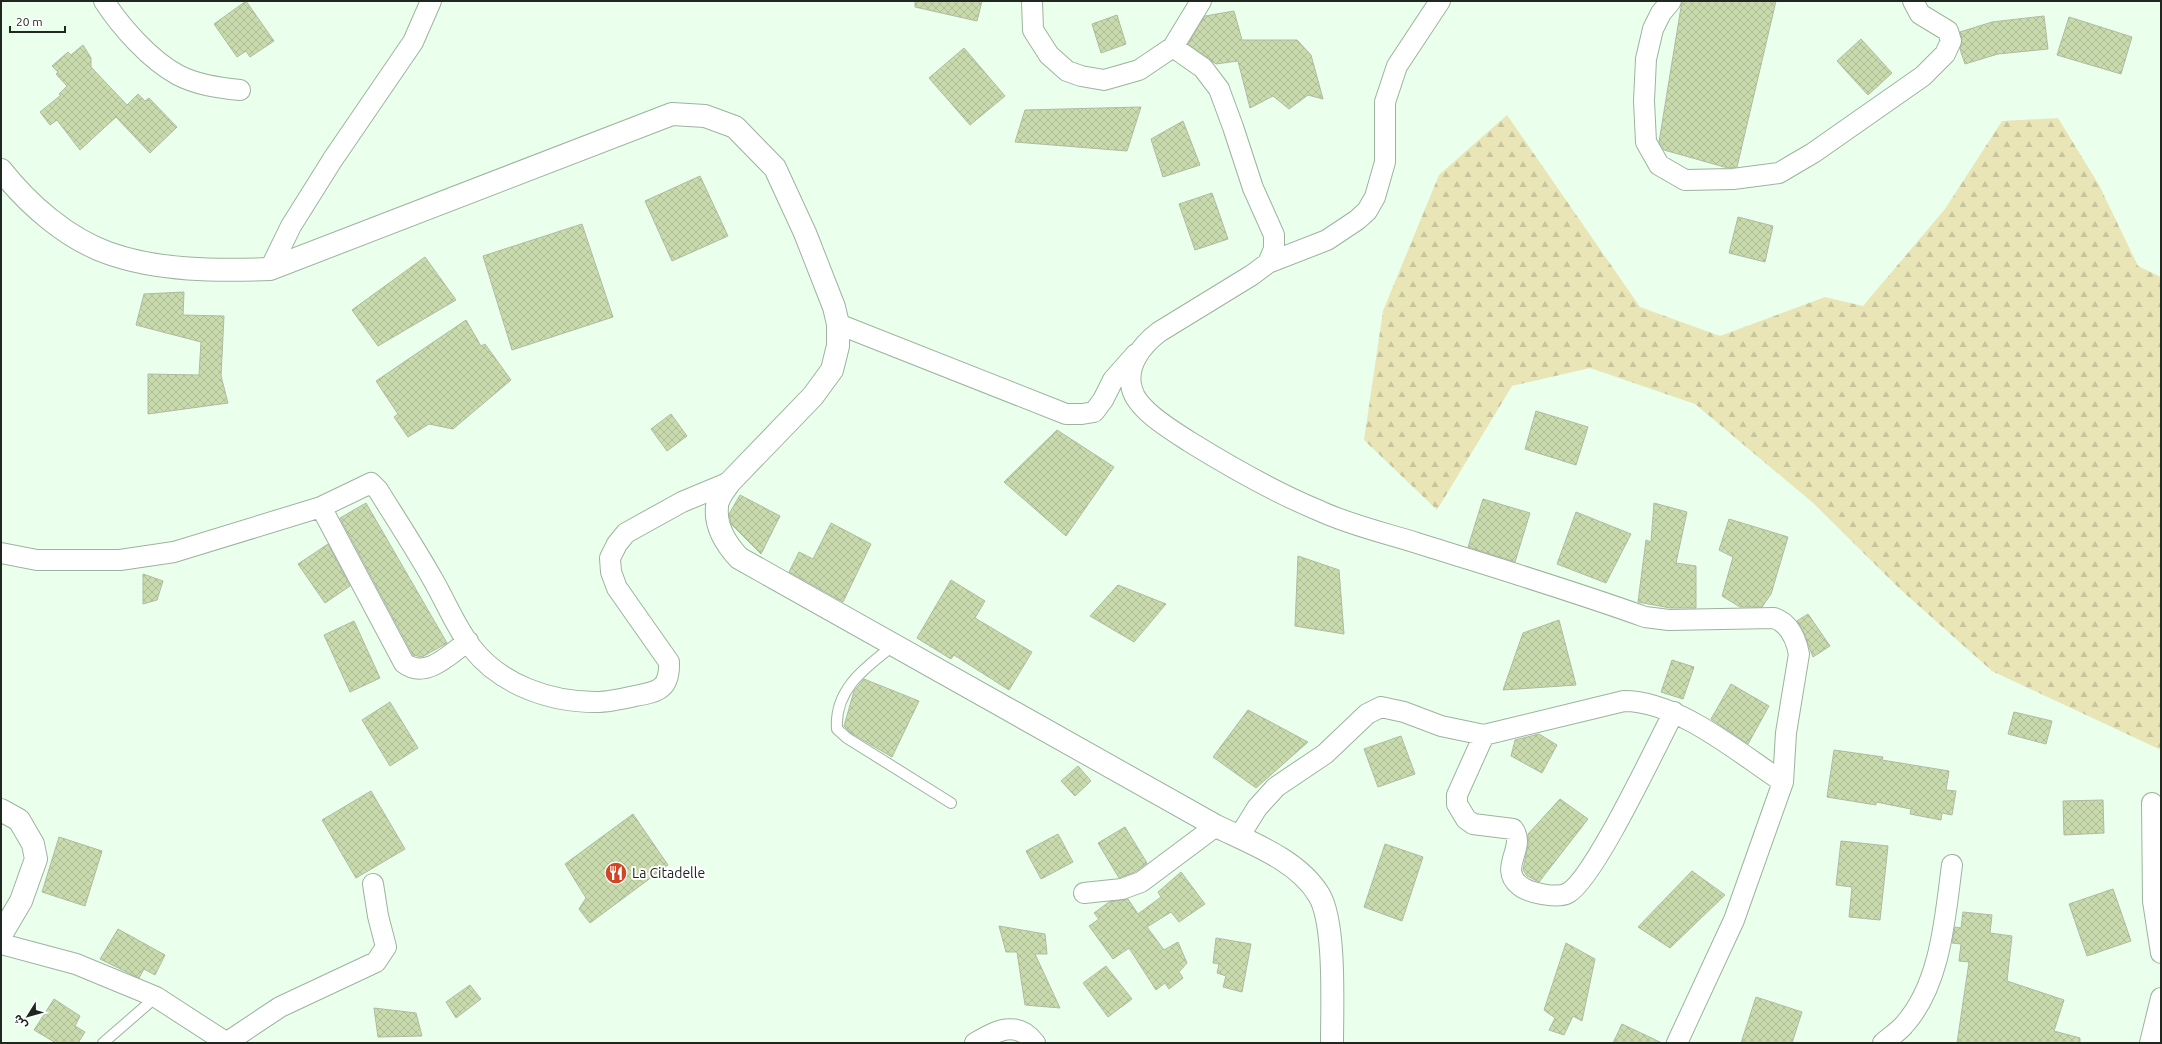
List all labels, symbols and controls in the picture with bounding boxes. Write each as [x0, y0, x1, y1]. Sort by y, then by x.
scale bar [10, 8, 65, 34]
text: 20 m [16, 15, 43, 28]
restaurant icon: La Citadelle [603, 860, 629, 886]
place label: La Citadelle [632, 865, 705, 881]
north arrow [8, 996, 48, 1036]
text: ش [11, 1012, 30, 1032]

